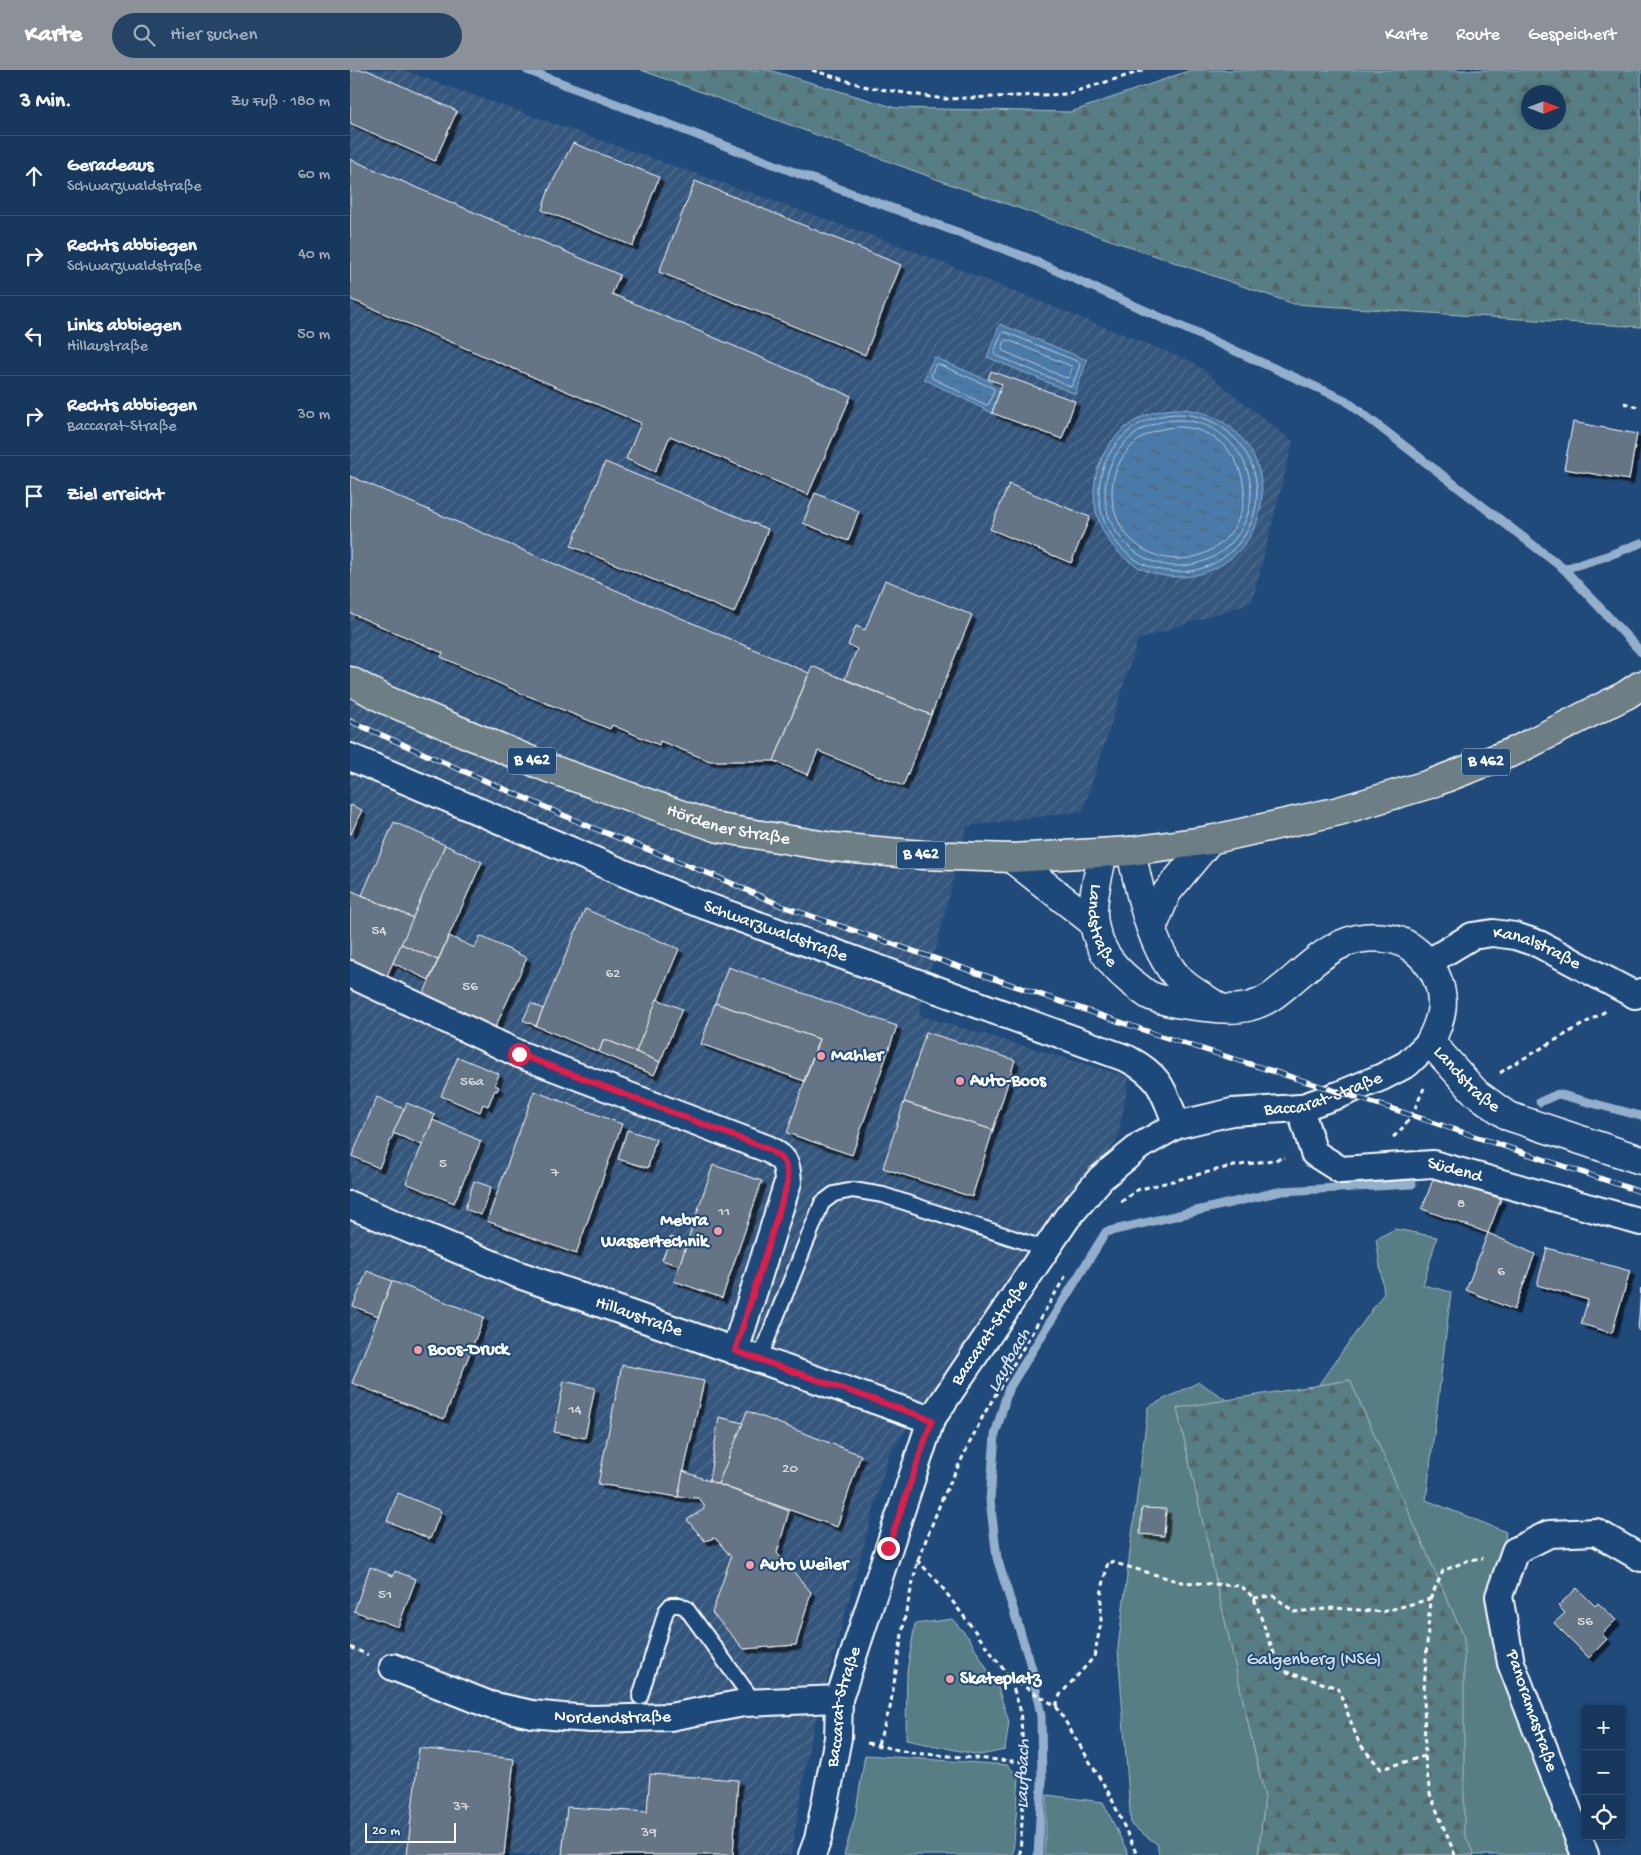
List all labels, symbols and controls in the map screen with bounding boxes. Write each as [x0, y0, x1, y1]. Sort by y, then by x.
search box [112, 13, 462, 58]
text: Karte [25, 21, 82, 50]
icon: search [130, 21, 158, 49]
text: Hier suchen [170, 24, 258, 47]
text: Karte [1385, 25, 1428, 46]
text: Route [1456, 25, 1500, 46]
text: Gespeichert [1528, 25, 1616, 46]
north arrow [1521, 85, 1566, 130]
text: 3 Min. [20, 90, 72, 115]
text: Zu Fuß · 180 m [231, 93, 330, 112]
text: Geradeaus [67, 155, 153, 178]
icon: ahead [20, 162, 48, 190]
text: 60 m [298, 166, 330, 185]
text: Schwarzwaldstraße [67, 178, 202, 197]
text: Rechts abbiegen [67, 235, 197, 258]
icon: right [20, 242, 48, 270]
text: 40 m [298, 246, 330, 265]
text: Schwarzwaldstraße [67, 258, 202, 277]
text: Links abbiegen [67, 315, 181, 338]
icon: left [20, 322, 48, 350]
text: 50 m [297, 326, 330, 345]
text: Hillaustraße [67, 338, 148, 357]
text: Rechts abbiegen [67, 395, 197, 418]
icon: right [20, 402, 48, 430]
text: 30 m [297, 406, 330, 425]
text: Baccarat-Straße [67, 418, 176, 437]
icon: arrive [20, 482, 48, 510]
text: Ziel erreicht [67, 484, 164, 507]
road number: B 462 [508, 748, 556, 774]
road number: B 462 [1462, 749, 1510, 776]
street label: Hördener Straße [664, 800, 792, 850]
road number: B 462 [897, 842, 945, 868]
street label: Landstraße [1082, 882, 1122, 972]
street label: Schwarzwaldstraße [701, 896, 851, 967]
house number: 54 [372, 922, 387, 940]
street label: Kanalstraße [1492, 923, 1585, 975]
house number: 62 [606, 965, 620, 983]
house number: 56 [462, 978, 478, 996]
street label: Landstraße [1429, 1042, 1505, 1118]
route start [508, 1043, 531, 1066]
place label: Mahler [831, 1046, 885, 1067]
marker: Mahler [815, 1050, 827, 1062]
street label: Baccarat-Straße [1262, 1067, 1386, 1121]
place label: Auto-Boos [969, 1071, 1047, 1092]
house number: 56a [460, 1073, 485, 1091]
marker: Auto-Boos [954, 1075, 966, 1087]
street label: Südend [1427, 1153, 1486, 1188]
house number: 5 [439, 1155, 447, 1173]
house number: 7 [550, 1164, 560, 1182]
house number: 8 [1457, 1195, 1465, 1213]
house number: 11 [717, 1203, 730, 1221]
place label: Mebra Wassertechnik [600, 1211, 710, 1253]
marker: Mebra Wassertechnik [712, 1225, 724, 1237]
house number: 6 [1497, 1263, 1505, 1281]
street label: Baccarat-Straße [946, 1275, 1033, 1391]
street label: Hillaustraße [592, 1292, 686, 1342]
water label: Laufbach [983, 1324, 1037, 1397]
place label: Boos-Druck [427, 1340, 511, 1361]
marker: Boos-Druck [412, 1344, 424, 1356]
house number: 14 [567, 1401, 582, 1419]
house number: 20 [782, 1460, 798, 1478]
route end [877, 1537, 900, 1560]
place label: Auto Weiler [759, 1555, 851, 1576]
marker: Auto Weiler [744, 1559, 756, 1571]
house number: 51 [378, 1586, 392, 1604]
house number: 56 [1577, 1613, 1593, 1631]
street label: Baccarat-Straße [822, 1643, 866, 1770]
street label: Panoramastraße [1500, 1646, 1562, 1775]
park label: Galgenberg (NSG) [1247, 1650, 1381, 1671]
place label: Skateplatz [960, 1669, 1042, 1690]
marker: Skateplatz [944, 1673, 956, 1685]
map controls [1581, 1705, 1626, 1840]
button: + [1581, 1705, 1626, 1750]
street label: Nordendstraße [553, 1706, 672, 1730]
water label: Laufbach [1012, 1738, 1036, 1809]
button: − [1581, 1750, 1626, 1795]
button: locate [1581, 1795, 1626, 1840]
house number: 37 [452, 1798, 470, 1816]
scale bar [365, 1820, 456, 1843]
text: 20 m [372, 1823, 400, 1840]
house number: 39 [640, 1824, 657, 1842]

